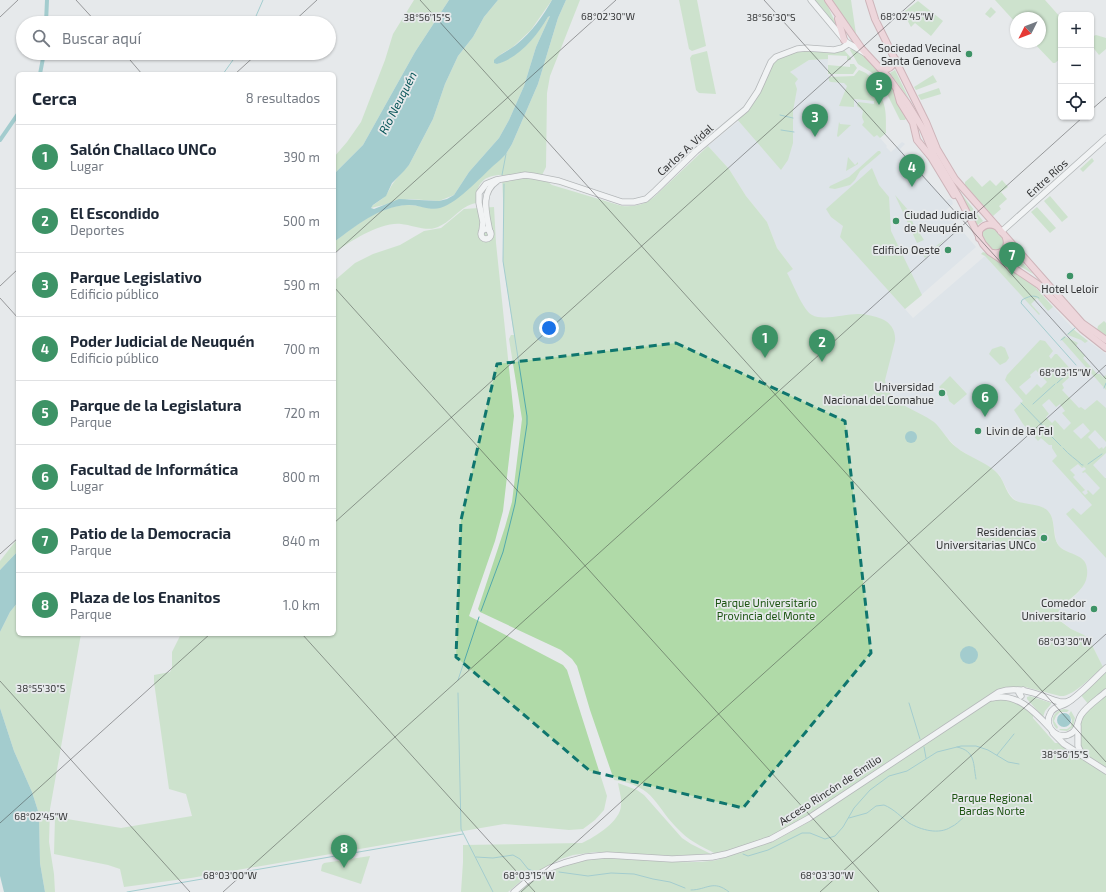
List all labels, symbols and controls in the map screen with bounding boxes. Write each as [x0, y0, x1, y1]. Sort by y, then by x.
text: 68°02'30"W [581, 10, 635, 22]
text: 68°02'45"W [880, 10, 934, 22]
text: 38°56'15"S [404, 11, 451, 23]
text: 38°56'30"S [746, 11, 796, 23]
north arrow [1010, 12, 1046, 48]
map controls [1058, 12, 1094, 120]
button: + [1058, 12, 1094, 48]
search box [16, 16, 336, 60]
icon: search [30, 27, 52, 49]
text: Buscar aquí [62, 29, 141, 47]
place label: Sociedad Vecinal Santa Genoveva [878, 41, 962, 67]
button: − [1058, 48, 1094, 84]
marker: Sociedad Vecinal Santa Genoveva [964, 49, 974, 59]
water label: Río Neuquén [375, 69, 419, 136]
pin: 5 [866, 72, 892, 105]
button: locate [1058, 84, 1094, 120]
text: Cerca [32, 88, 77, 108]
text: 8 resultados [246, 90, 320, 106]
pin: 3 [802, 104, 828, 137]
street label: Carlos A. Vidal [654, 121, 716, 178]
text: Salón Challaco UNCo [70, 140, 217, 158]
text: 1 [42, 149, 48, 165]
text: 390 m [283, 149, 320, 165]
pin: 4 [899, 154, 925, 187]
street label: Entre Ríos [1023, 156, 1070, 199]
text: Lugar [70, 158, 104, 174]
text: El Escondido [70, 204, 159, 222]
place label: Ciudad Judicial de Neuquén [904, 208, 977, 234]
text: 2 [41, 213, 49, 229]
text: 500 m [283, 213, 320, 229]
marker: Ciudad Judicial de Neuquén [891, 216, 901, 226]
text: Deportes [70, 222, 124, 238]
pin: 7 [999, 242, 1025, 275]
place label: Edificio Oeste [872, 243, 940, 256]
marker: Edificio Oeste [943, 245, 953, 255]
text: Parque Legislativo [70, 268, 202, 286]
marker: Hotel Leloir [1065, 271, 1075, 281]
text: 3 [41, 277, 49, 293]
text: 590 m [283, 277, 320, 293]
place label: Hotel Leloir [1041, 282, 1099, 295]
text: Edificio público [70, 286, 159, 302]
your location [539, 318, 559, 338]
pin: 1 [752, 325, 778, 358]
pin: 2 [809, 329, 835, 362]
text: Poder Judicial de Neuquén [70, 332, 254, 350]
text: 4 [41, 341, 49, 357]
text: 700 m [283, 341, 320, 357]
text: Edificio público [70, 350, 159, 366]
text: 68°03'15"W [1039, 366, 1091, 378]
place label: Universidad Nacional del Comahue [824, 380, 934, 406]
pin: 6 [972, 384, 998, 417]
marker: Universidad Nacional del Comahue [937, 388, 947, 398]
text: Parque de la Legislatura [70, 396, 242, 414]
text: 5 [41, 405, 49, 421]
text: 720 m [284, 405, 320, 421]
text: Parque [70, 414, 112, 430]
place label: Livin de la FaI [986, 424, 1053, 437]
marker: Livin de la FaI [973, 426, 983, 436]
text: Facultad de Informática [70, 460, 238, 478]
text: 6 [41, 469, 49, 485]
text: 800 m [282, 469, 320, 485]
text: Lugar [70, 478, 104, 494]
text: Patio de la Democracia [70, 524, 231, 542]
place label: Residencias Universitarias UNCo [936, 525, 1036, 551]
text: 7 [42, 533, 48, 549]
text: 840 m [282, 533, 320, 549]
marker: Residencias Universitarias UNCo [1039, 533, 1049, 543]
text: Parque [70, 542, 112, 558]
text: Plaza de los Enanitos [70, 588, 220, 606]
park label: Parque Universitario Provincia del Monte [715, 596, 817, 622]
place label: Comedor Universitario [1022, 596, 1087, 622]
text: 8 [41, 597, 49, 613]
text: 1.0 km [283, 597, 320, 613]
marker: Comedor Universitario [1089, 604, 1099, 614]
text: Parque [70, 606, 112, 622]
text: 68°03'30"W [1038, 635, 1092, 647]
text: 38°55'30"S [17, 682, 66, 694]
text: 38°56'15"S [1042, 748, 1089, 760]
street label: Acceso Rincón de Emilio [776, 752, 883, 828]
park label: Parque Regional Bardas Norte [951, 791, 1033, 817]
text: 68°02'45"W [14, 810, 68, 822]
pin: 8 [331, 835, 357, 868]
text: 68°03'00"W [203, 869, 258, 881]
text: 68°03'15"W [503, 869, 555, 881]
text: 68°03'30"W [800, 869, 854, 881]

